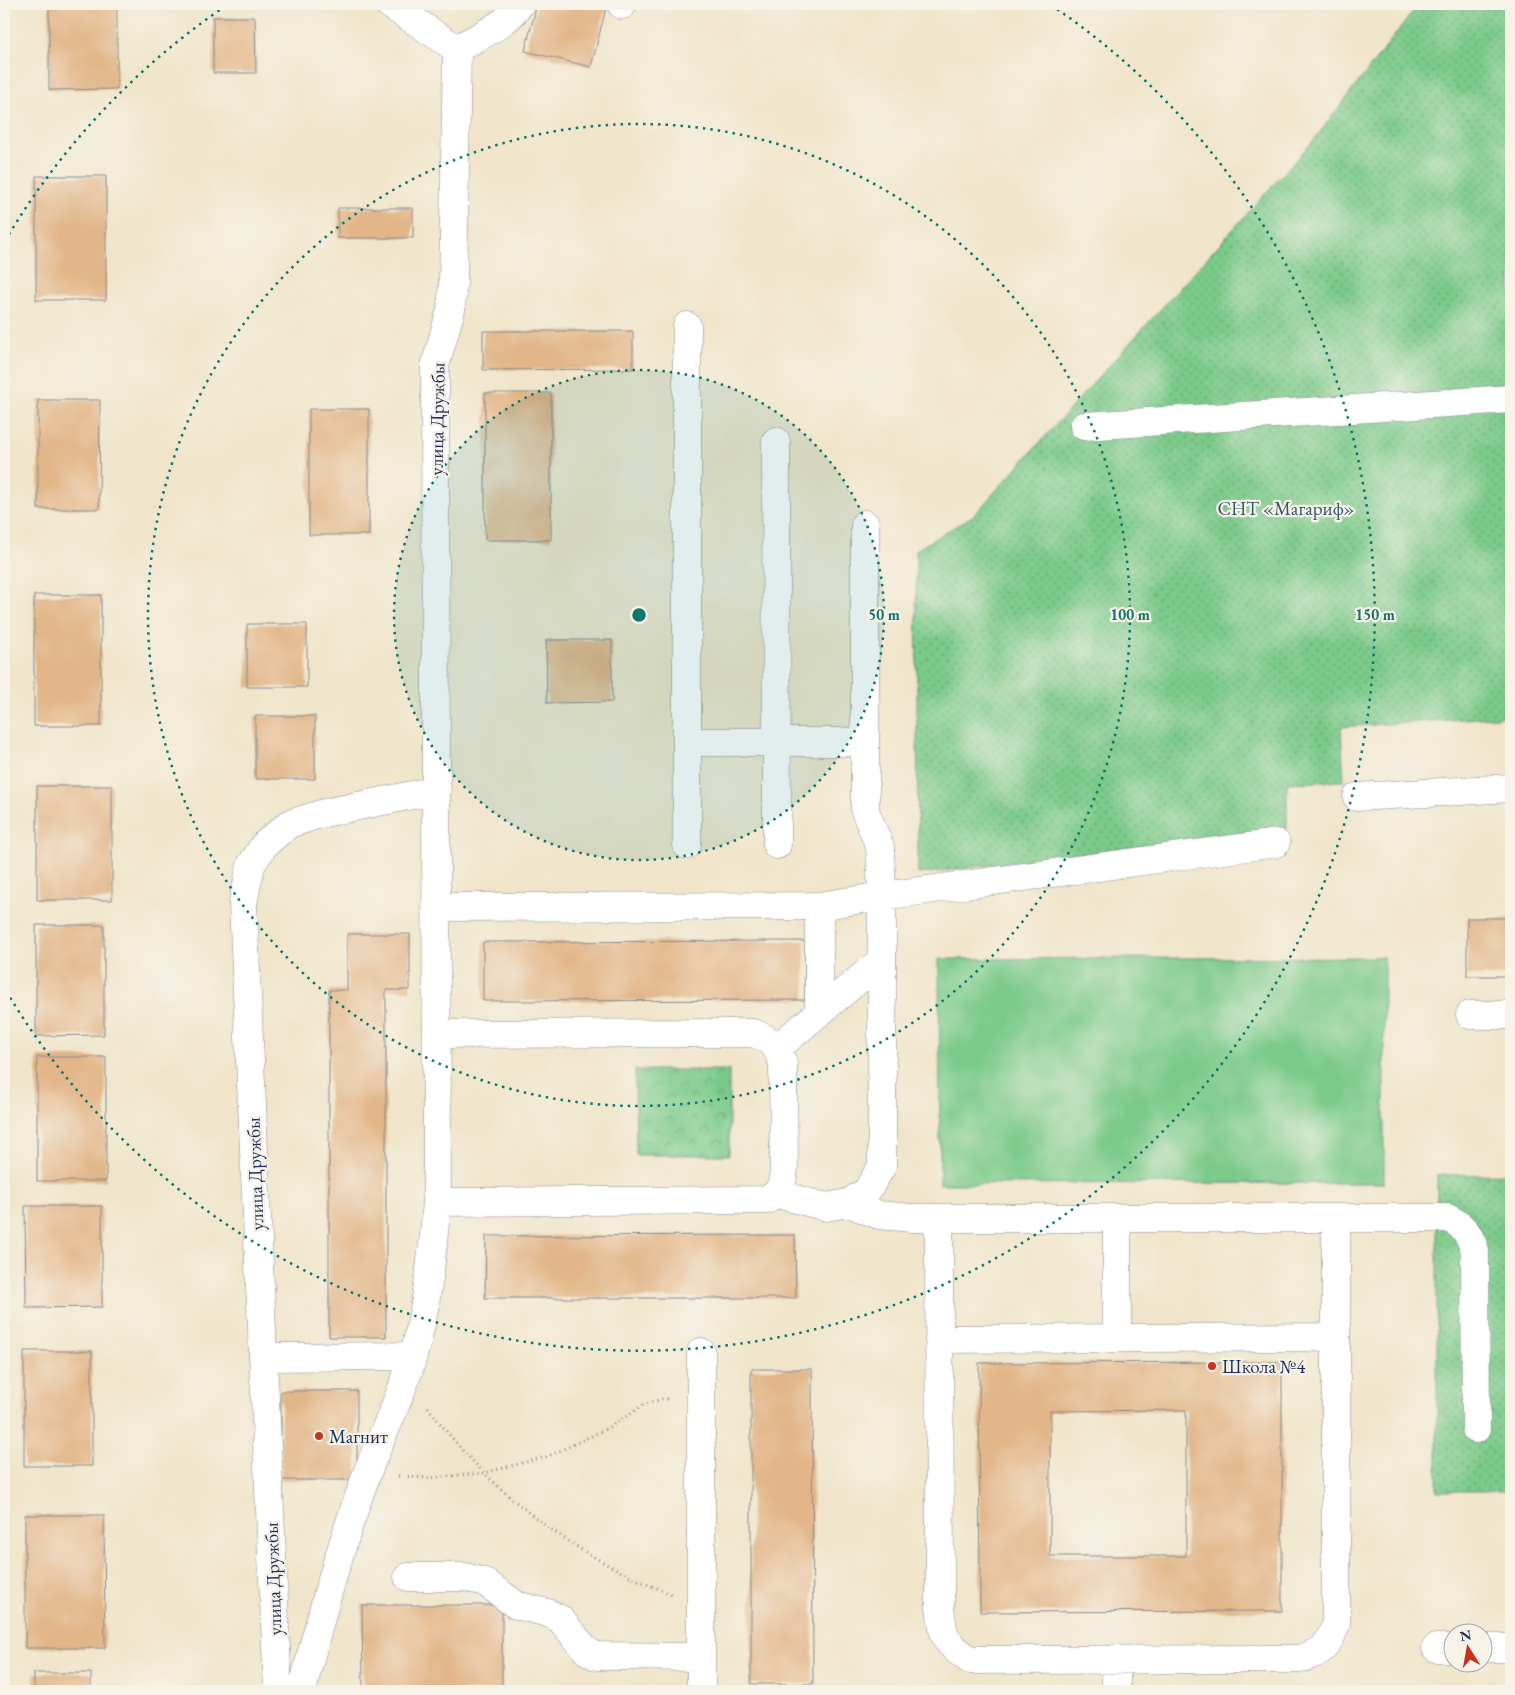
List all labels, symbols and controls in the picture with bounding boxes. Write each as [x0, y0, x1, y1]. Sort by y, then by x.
street label: улица Дружбы [424, 362, 450, 476]
park label: СНТ «Магариф» [1217, 496, 1355, 521]
text: 50 m [868, 605, 900, 624]
text: 100 m [1110, 605, 1150, 624]
text: 150 m [1355, 605, 1395, 624]
centre of rings [630, 606, 648, 624]
street label: улица Дружбы [241, 1117, 269, 1231]
place label: Школа №4 [1222, 1354, 1306, 1379]
marker: Школа №4 [1206, 1360, 1218, 1372]
place label: Магнит [329, 1424, 388, 1449]
marker: Магнит [313, 1430, 325, 1442]
street label: улица Дружбы [259, 1522, 287, 1636]
north arrow [1442, 1622, 1492, 1672]
text: N [1458, 1625, 1473, 1645]

